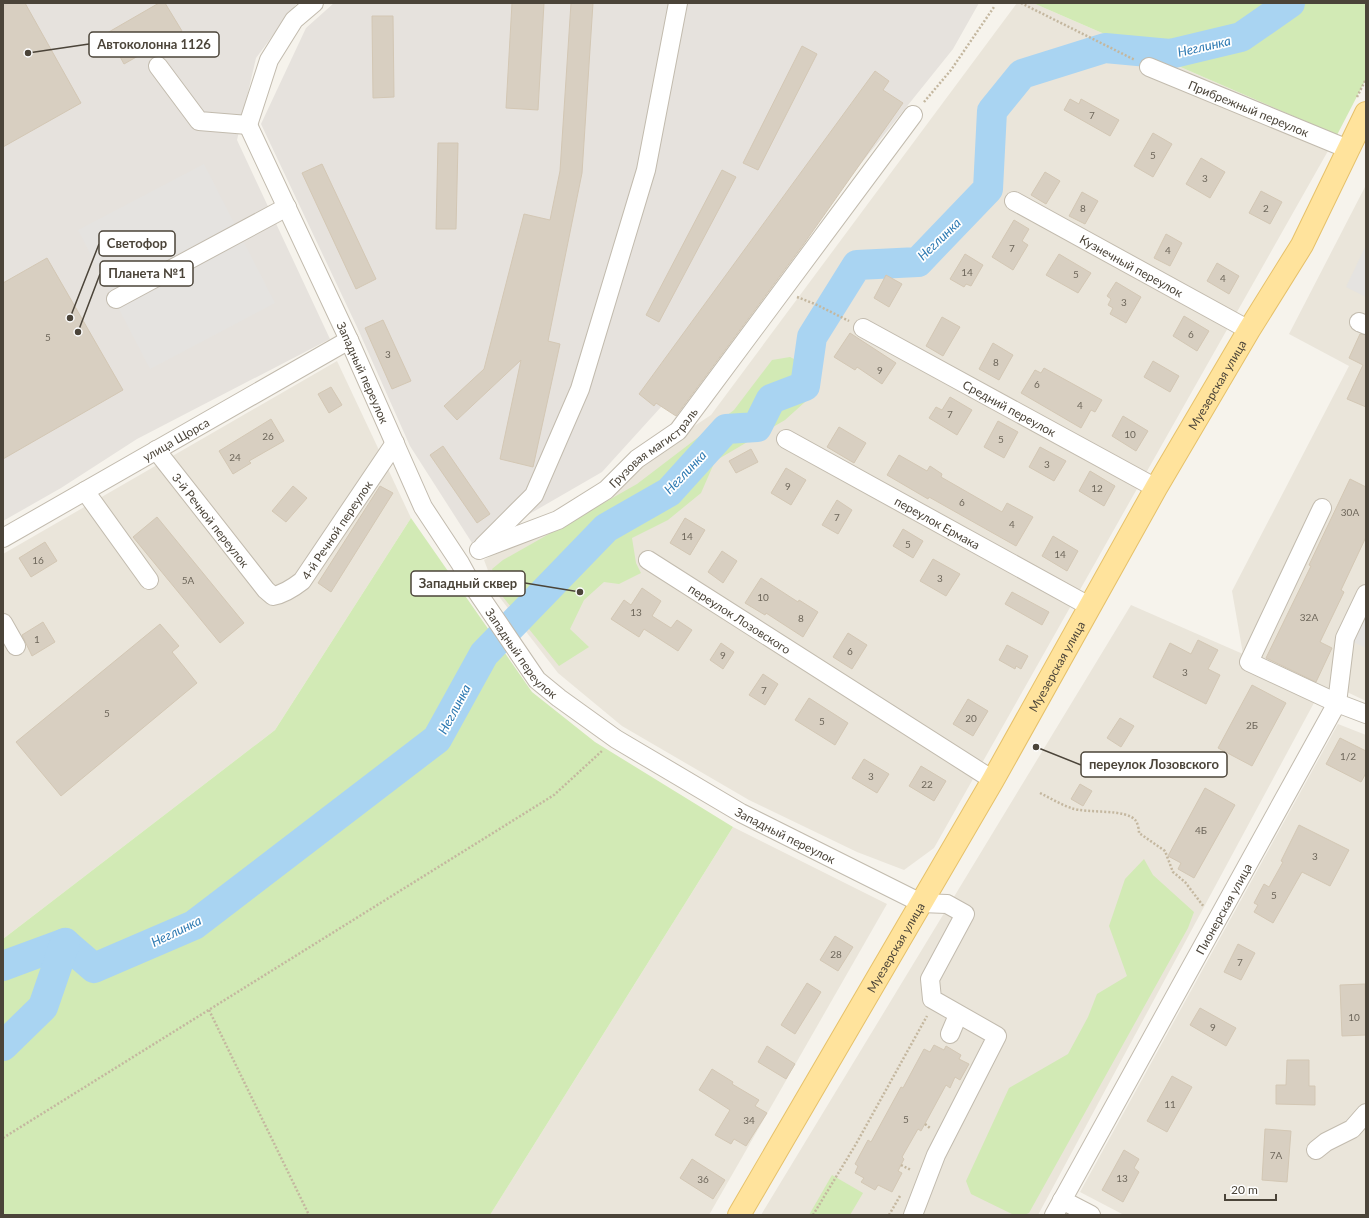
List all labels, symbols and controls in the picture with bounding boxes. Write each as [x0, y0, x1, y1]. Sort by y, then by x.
callout: Автоколонна 1126 [89, 32, 219, 57]
water label: Неглинка [1176, 32, 1232, 60]
text: Автоколонна 1126 [96, 36, 211, 52]
street label: Прибрежный переулок [1186, 77, 1312, 140]
house number: 7 [1089, 109, 1095, 121]
house number: 5 [1150, 149, 1156, 161]
house number: 3 [1202, 172, 1208, 184]
house number: 8 [1080, 202, 1086, 214]
house number: 2 [1263, 202, 1269, 214]
water label: Неглинка [914, 214, 964, 264]
callout: Светофор [99, 231, 175, 256]
street label: Кузнечный переулок [1077, 231, 1186, 300]
text: Светофор [107, 235, 167, 251]
house number: 7 [1009, 242, 1015, 254]
house number: 4 [1165, 244, 1171, 256]
callout: Планета №1 [100, 261, 193, 286]
text: Планета №1 [108, 265, 186, 281]
house number: 14 [961, 266, 973, 278]
house number: 5 [1073, 268, 1079, 280]
house number: 4 [1220, 272, 1226, 284]
house number: 3 [1121, 296, 1127, 308]
street label: Западный переулок [334, 319, 393, 426]
house number: 6 [1188, 328, 1194, 340]
house number: 5 [45, 331, 51, 343]
street label: Муезерская улица [1185, 337, 1249, 432]
house number: 3 [385, 348, 391, 360]
house number: 8 [993, 356, 999, 368]
house number: 9 [877, 364, 883, 376]
street label: Средний переулок [960, 377, 1059, 440]
house number: 6 [1034, 378, 1040, 390]
house number: 4 [1077, 399, 1083, 411]
street label: Грузовая магистраль [605, 404, 701, 491]
house number: 7 [947, 408, 953, 420]
street label: улица Щорса [140, 414, 212, 464]
house number: 10 [1124, 428, 1136, 440]
house number: 26 [262, 430, 274, 442]
house number: 5 [998, 433, 1004, 445]
water label: Неглинка [660, 447, 710, 497]
house number: 24 [229, 451, 241, 463]
house number: 3 [1044, 458, 1050, 470]
street label: 3-й Речной переулок [169, 470, 253, 571]
street label: 4-й Речной переулок [298, 477, 376, 582]
house number: 9 [785, 480, 791, 492]
house number: 12 [1091, 482, 1103, 494]
street label: переулок Ермака [892, 493, 983, 552]
house number: 6 [959, 496, 965, 508]
house number: 30А [1341, 506, 1359, 518]
house number: 7 [834, 511, 840, 523]
house number: 4 [1009, 518, 1015, 530]
house number: 14 [681, 530, 693, 542]
house number: 5 [905, 538, 911, 550]
house number: 14 [1054, 548, 1066, 560]
house number: 16 [32, 554, 44, 566]
callout: Западный сквер [411, 571, 525, 596]
house number: 3 [937, 572, 943, 584]
house number: 5А [182, 574, 195, 586]
text: Западный сквер [419, 575, 517, 591]
street label: переулок Лозовского [686, 581, 794, 657]
house number: 10 [757, 591, 769, 603]
street label: Западный переулок [483, 605, 561, 702]
house number: 13 [630, 606, 642, 618]
house number: 32А [1300, 611, 1318, 623]
house number: 8 [798, 612, 804, 624]
street label: Муезерская улица [1025, 618, 1088, 714]
house number: 1 [34, 633, 40, 645]
house number: 6 [847, 645, 853, 657]
house number: 9 [720, 649, 726, 661]
house number: 3 [1182, 666, 1188, 678]
water label: Неглинка [434, 681, 474, 737]
house number: 7 [761, 684, 767, 696]
house number: 5 [104, 707, 110, 719]
house number: 20 [965, 712, 977, 724]
house number: 5 [819, 715, 825, 727]
house number: 2Б [1246, 719, 1258, 731]
house number: 1/2 [1340, 750, 1356, 762]
callout: переулок Лозовского [1081, 752, 1227, 777]
text: переулок Лозовского [1089, 756, 1220, 772]
house number: 3 [868, 770, 874, 782]
house number: 22 [921, 778, 933, 790]
street label: Западный переулок [733, 804, 839, 867]
house number: 4Б [1195, 824, 1207, 836]
house number: 3 [1312, 850, 1318, 862]
street label: Пионерская улица [1192, 860, 1255, 957]
house number: 5 [1271, 889, 1277, 901]
street label: Муезерская улица [863, 900, 927, 995]
water label: Неглинка [148, 912, 204, 950]
house number: 28 [830, 948, 842, 960]
house number: 7 [1237, 956, 1243, 968]
house number: 10 [1348, 1011, 1360, 1023]
house number: 9 [1210, 1021, 1216, 1033]
house number: 11 [1164, 1098, 1176, 1110]
house number: 5 [903, 1113, 909, 1125]
house number: 34 [743, 1114, 755, 1126]
house number: 7А [1270, 1149, 1283, 1161]
house number: 13 [1116, 1172, 1128, 1184]
house number: 36 [697, 1173, 709, 1185]
scale bar [1225, 1176, 1276, 1202]
text: 20 m [1231, 1182, 1258, 1197]

